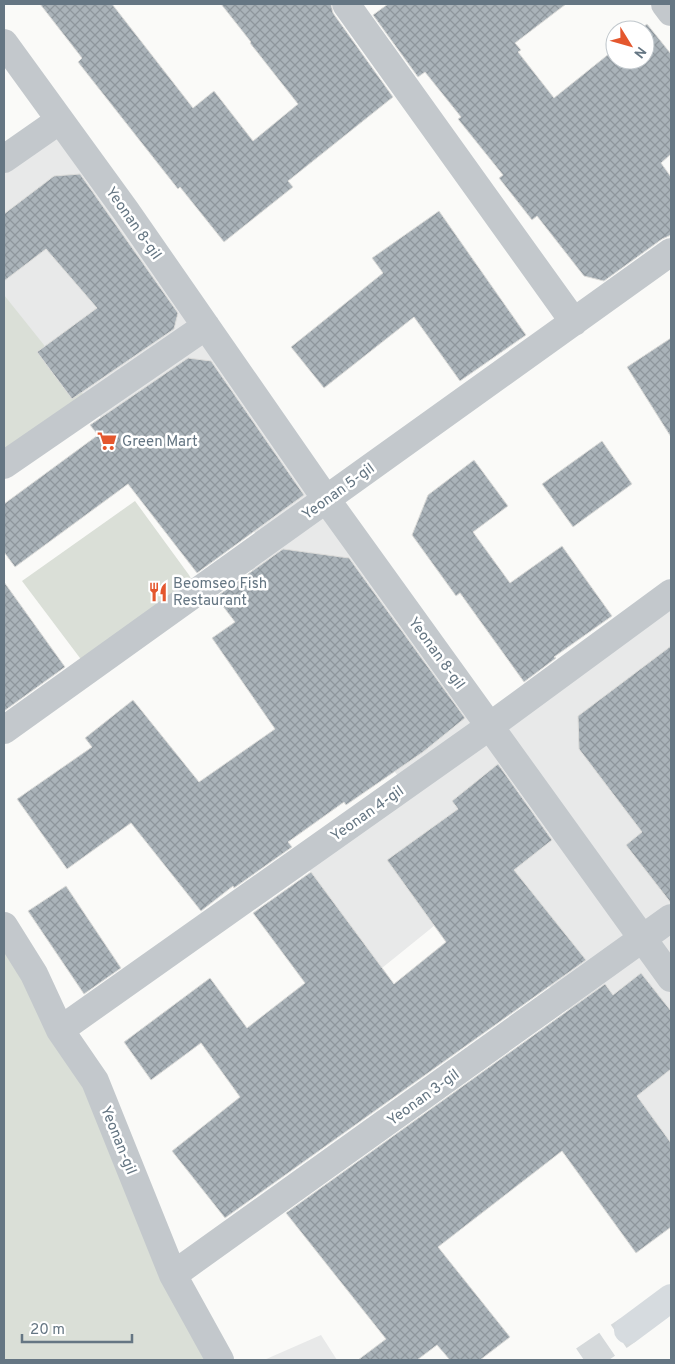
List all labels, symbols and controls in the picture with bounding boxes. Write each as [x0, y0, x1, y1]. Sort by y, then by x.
north arrow [605, 20, 655, 70]
text: N [629, 43, 649, 61]
street label: Yeonan 8-gil [101, 184, 165, 264]
supermarket icon: Green Mart [96, 430, 118, 452]
place label: Green Mart [122, 433, 198, 452]
street label: Yeonan 5-gil [299, 460, 379, 525]
place label: Beomseo Fish Restaurant [173, 575, 267, 611]
restaurant icon: Beomseo Fish Restaurant [147, 581, 169, 603]
street label: Yeonan 8-gil [403, 614, 468, 694]
street label: Yeonan 4-gil [328, 782, 408, 846]
street label: Yeonan 3-gil [384, 1066, 464, 1131]
street label: Yeonan-gil [95, 1104, 140, 1178]
scale bar [22, 1312, 132, 1344]
text: 20 m [30, 1321, 65, 1340]

